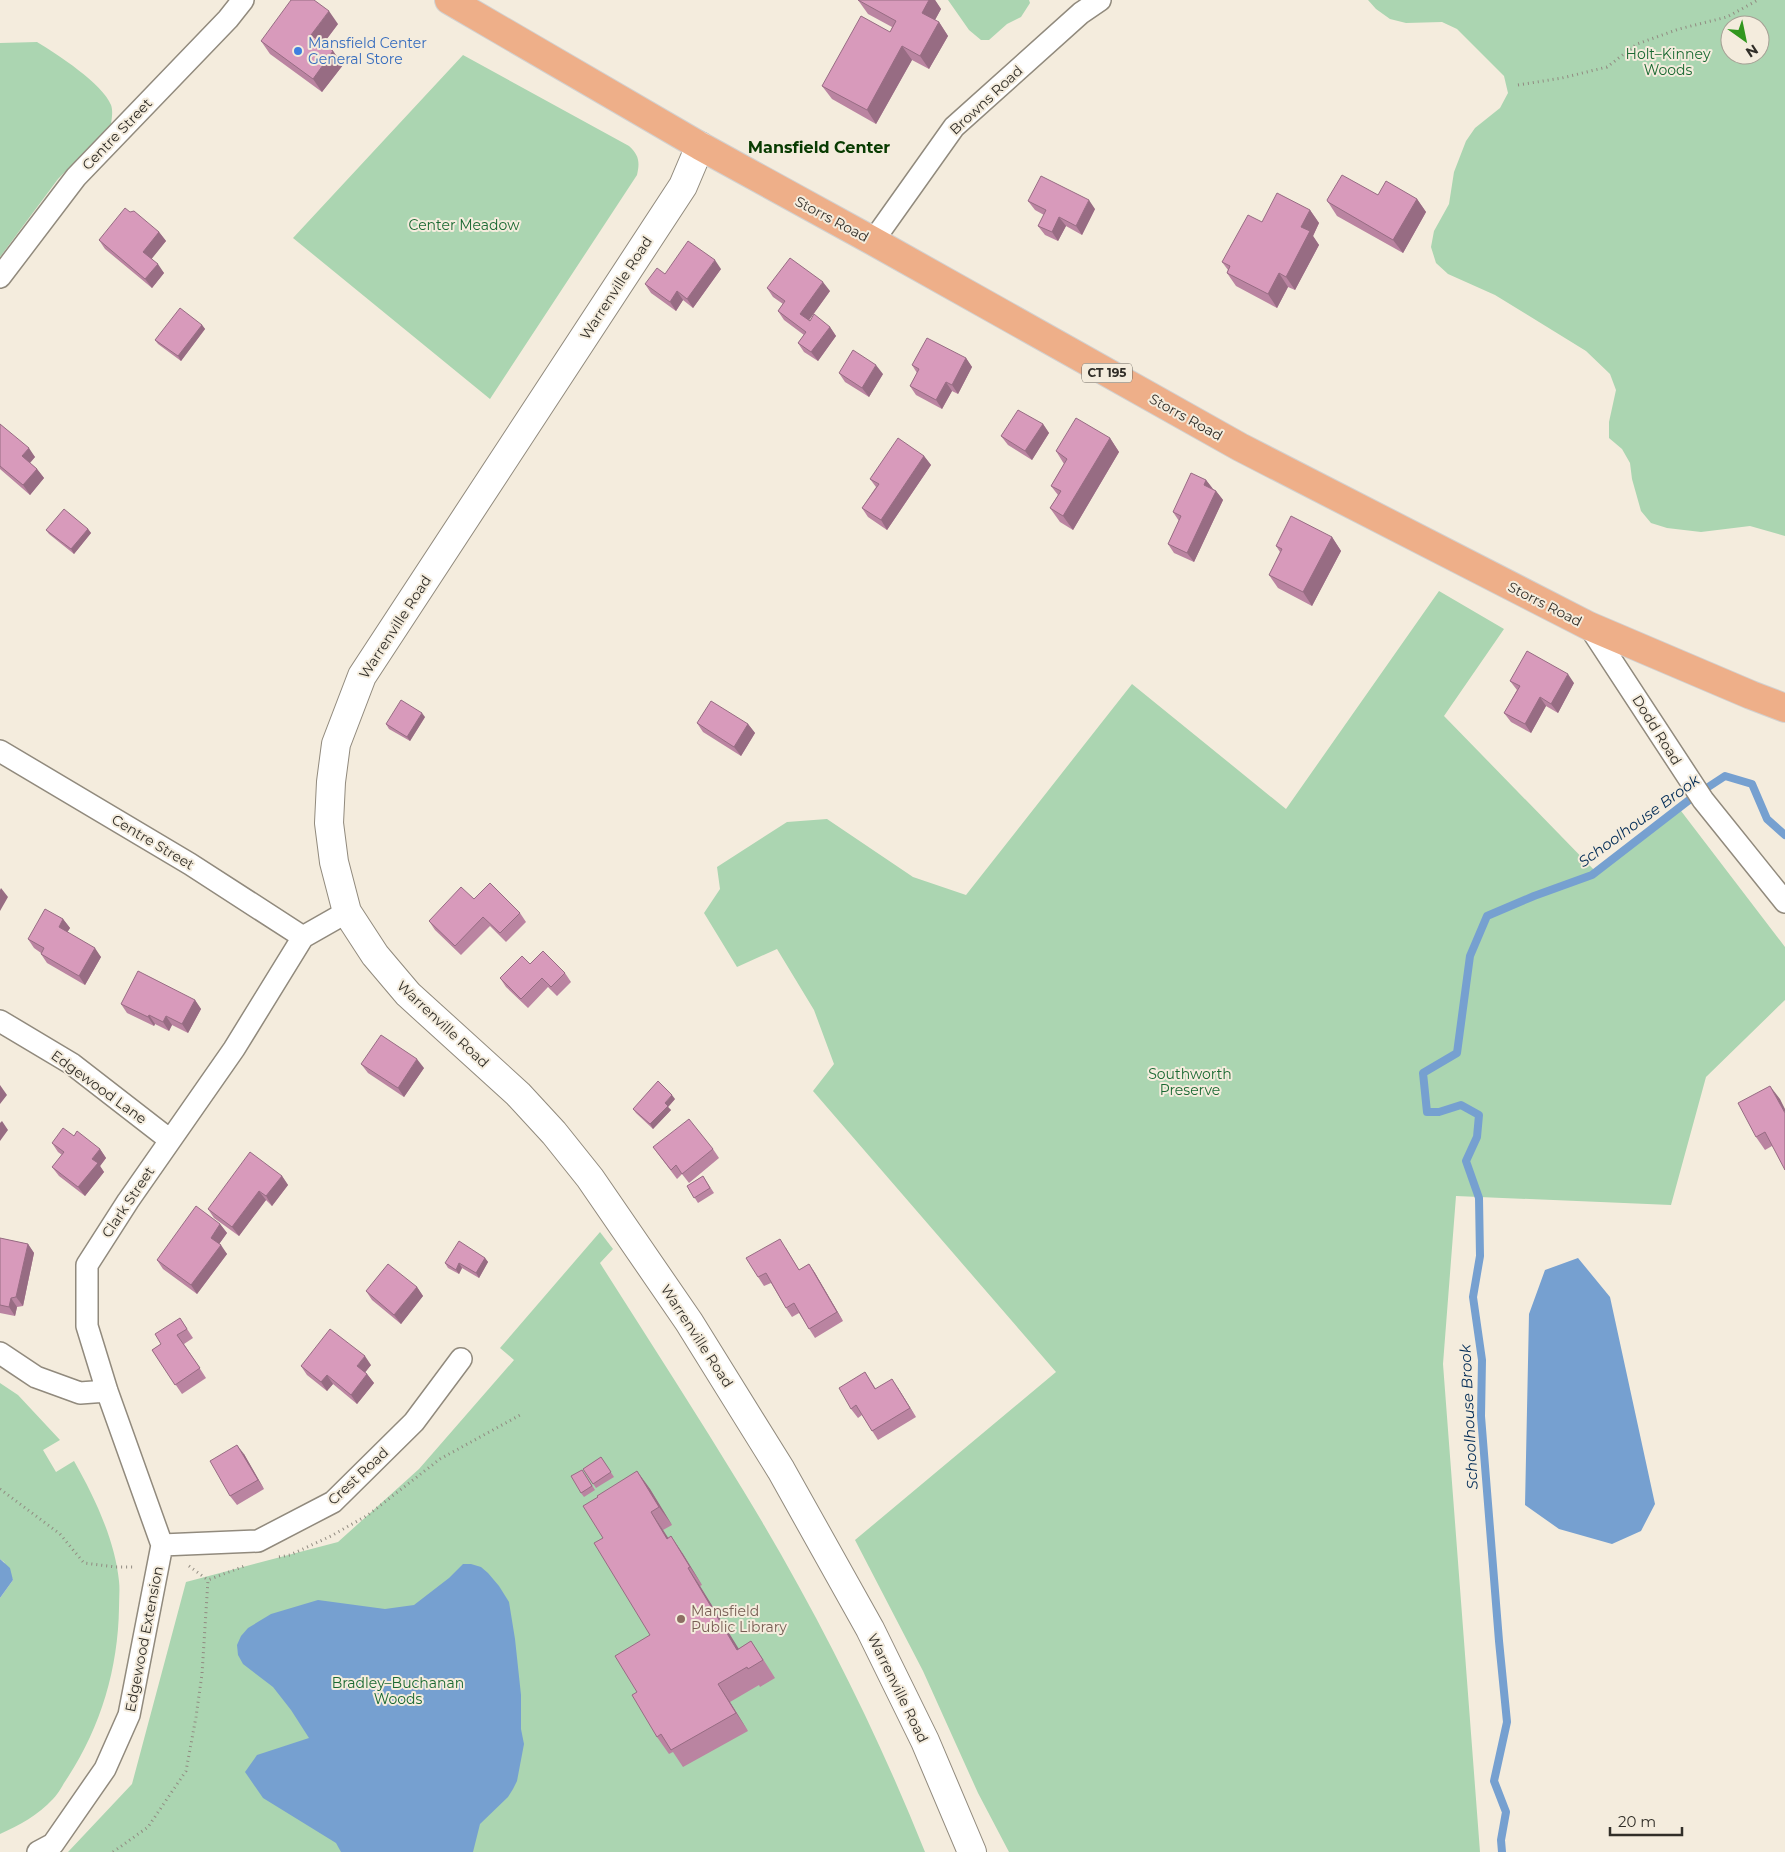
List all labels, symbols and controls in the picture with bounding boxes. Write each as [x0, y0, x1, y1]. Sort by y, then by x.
north arrow [1720, 15, 1770, 65]
place label: Mansfield Center General Store [308, 34, 427, 68]
text: N [1742, 40, 1762, 62]
marker: Mansfield Center General Store [292, 45, 304, 57]
park label: Holt–Kinney Woods [1626, 45, 1711, 79]
street label: Browns Road [946, 62, 1026, 138]
street label: Centre Street [78, 94, 156, 174]
district label: Mansfield Center [748, 138, 890, 157]
street label: Storrs Road [792, 192, 872, 246]
park label: Center Meadow [409, 216, 520, 234]
street label: Warrenville Road [576, 233, 656, 343]
road number: CT 195 [1082, 363, 1132, 382]
street label: Storrs Road [1146, 389, 1226, 445]
street label: Warrenville Road [355, 572, 435, 682]
street label: Storrs Road [1505, 578, 1585, 630]
street label: Dodd Road [1628, 691, 1686, 769]
water label: Schoolhouse Brook [1574, 770, 1704, 871]
street label: Centre Street [108, 810, 198, 874]
street label: Warrenville Road [393, 977, 493, 1071]
street label: Edgewood Lane [48, 1046, 150, 1128]
park label: Southworth Preserve [1148, 1065, 1232, 1099]
street label: Clark Street [98, 1163, 159, 1241]
street label: Warrenville Road [657, 1281, 737, 1391]
water label: Schoolhouse Brook [1455, 1343, 1482, 1490]
street label: Crest Road [324, 1443, 392, 1509]
street label: Edgewood Extension [121, 1565, 167, 1713]
place label: Mansfield Public Library [691, 1602, 787, 1636]
marker: Mansfield Public Library [675, 1613, 687, 1625]
street label: Warrenville Road [864, 1630, 932, 1746]
park label: Bradley–Buchanan Woods [332, 1674, 464, 1708]
scale bar [1610, 1804, 1682, 1836]
text: 20 m [1618, 1812, 1656, 1831]

